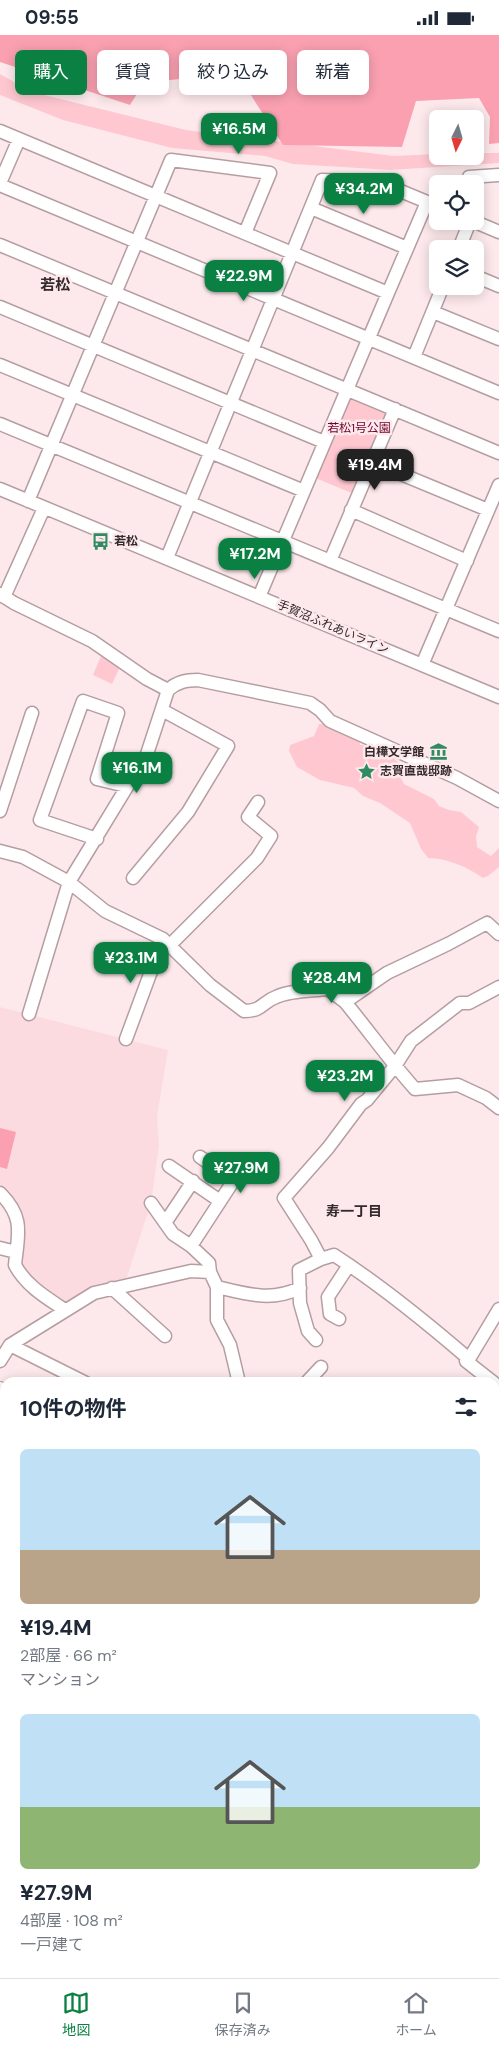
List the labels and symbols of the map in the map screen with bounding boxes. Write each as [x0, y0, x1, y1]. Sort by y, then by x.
north arrow [429, 110, 484, 165]
pin: ¥16.5M [198, 113, 280, 155]
pin: ¥34.2M [323, 173, 405, 215]
pin: ¥22.9M [203, 259, 285, 302]
district label: 若松 [40, 275, 70, 295]
park label: 若松1号公園 [327, 420, 391, 436]
pin: ¥19.4M [334, 449, 416, 491]
bus stop icon: 若松 [90, 531, 110, 551]
place label: 若松 [114, 533, 138, 549]
pin: ¥17.2M [214, 537, 296, 580]
street label: 手賀沼ふれあいライン [275, 596, 391, 658]
museum icon: 白樺文学館 [428, 742, 448, 762]
place label: 白樺文学館 [364, 744, 424, 760]
pin: ¥16.1M [96, 751, 178, 794]
place icon: 志賀直哉邸跡 [356, 761, 376, 781]
place label: 志賀直哉邸跡 [380, 763, 452, 779]
pin: ¥23.1M [90, 941, 172, 984]
pin: ¥28.4M [291, 961, 373, 1004]
pin: ¥23.2M [304, 1059, 386, 1102]
pin: ¥27.9M [200, 1151, 282, 1194]
district label: 寿一丁目 [326, 1202, 382, 1220]

